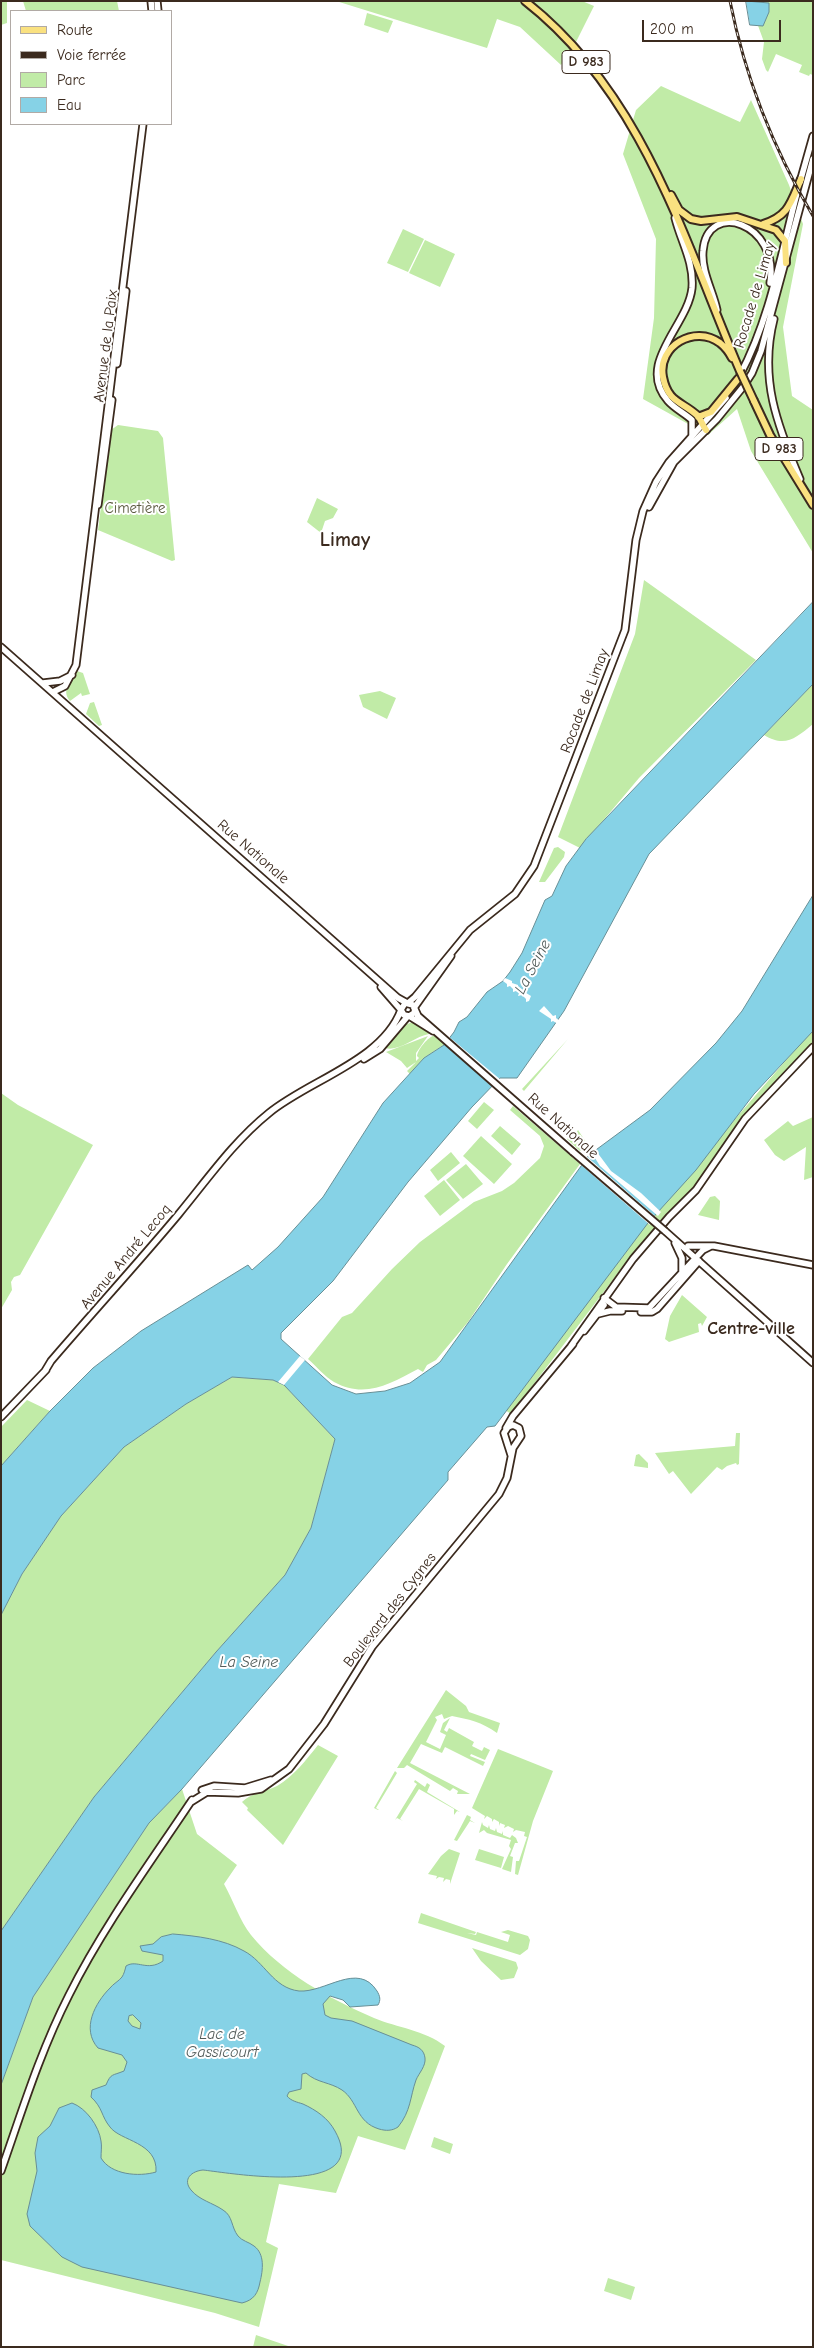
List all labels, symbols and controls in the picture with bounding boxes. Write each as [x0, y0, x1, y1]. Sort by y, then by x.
legend [10, 10, 172, 125]
scale bar [644, 10, 783, 42]
text: 200 m [650, 20, 694, 38]
text: Route [57, 21, 93, 39]
text: Voie ferrée [57, 46, 126, 64]
road number: D 983 [562, 51, 610, 74]
text: Parc [57, 71, 85, 89]
text: Eau [57, 96, 81, 114]
street label: Rocade de Limay [730, 240, 780, 350]
street label: Avenue de la Paix [90, 289, 122, 403]
road number: D 983 [755, 438, 803, 460]
park label: Cimetière [105, 500, 165, 518]
district label: Limay [320, 528, 370, 552]
street label: Rocade de Limay [557, 646, 613, 756]
street label: Rue Nationale [213, 816, 293, 888]
water label: La Seine [511, 937, 555, 997]
street label: Rue Nationale [524, 1089, 602, 1163]
street label: Avenue André Lecoq [77, 1201, 175, 1313]
district label: Centre-ville [707, 1318, 795, 1340]
street label: Boulevard des Cygnes [340, 1549, 440, 1671]
water label: La Seine [220, 1652, 278, 1672]
water label: Lac de Gassicourt [186, 2024, 258, 2062]

